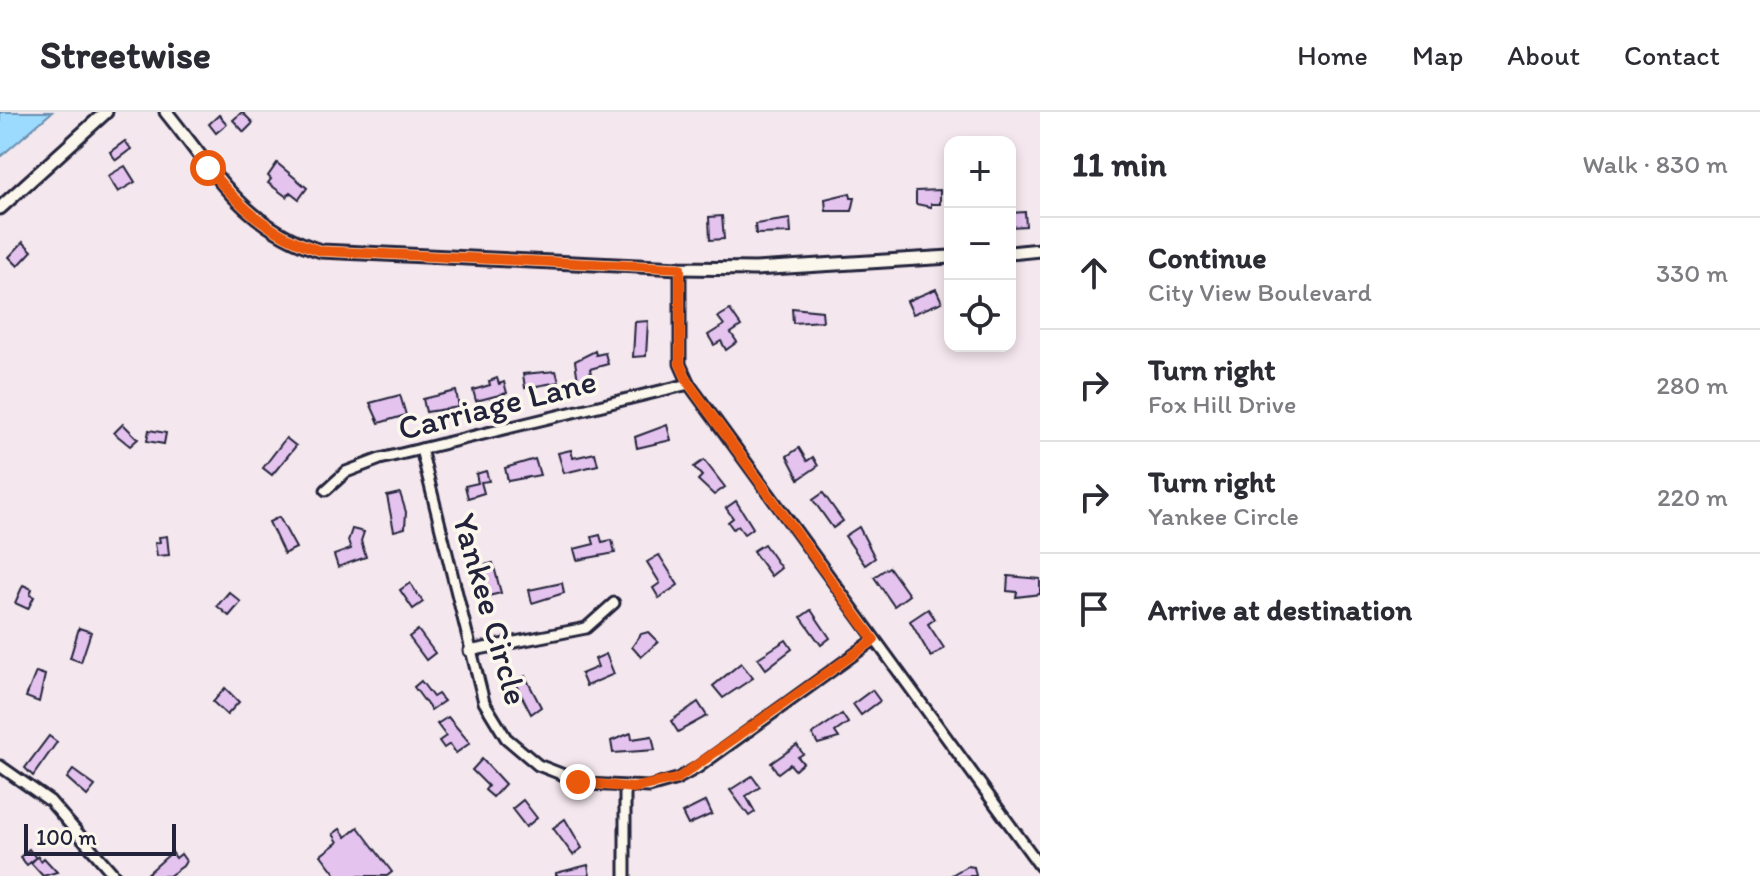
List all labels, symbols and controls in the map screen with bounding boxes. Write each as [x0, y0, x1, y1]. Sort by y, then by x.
text: Streetwise [40, 32, 211, 78]
text: Home [1297, 38, 1368, 72]
text: Map [1412, 38, 1463, 72]
text: About [1507, 38, 1580, 72]
text: Contact [1624, 38, 1720, 72]
map controls [944, 136, 1016, 352]
button: + [944, 136, 1016, 208]
text: 11 min [1072, 144, 1167, 185]
text: Walk · 830 m [1582, 148, 1728, 180]
route start [190, 150, 226, 186]
button: − [944, 208, 1016, 280]
text: Continue [1148, 239, 1267, 276]
icon: ahead [1072, 251, 1116, 295]
text: 330 m [1656, 257, 1728, 289]
text: City View Boulevard [1148, 276, 1372, 308]
button: locate [944, 280, 1016, 352]
text: Turn right [1148, 351, 1276, 388]
street label: Carriage Lane [394, 360, 601, 449]
icon: right [1072, 363, 1116, 407]
text: 280 m [1656, 369, 1728, 401]
text: Fox Hill Drive [1148, 388, 1296, 420]
text: Turn right [1148, 463, 1276, 500]
icon: right [1072, 475, 1116, 519]
text: 220 m [1657, 481, 1728, 513]
text: Yankee Circle [1148, 500, 1299, 532]
street label: Yankee Circle [444, 509, 537, 710]
icon: arrive [1072, 587, 1116, 631]
text: Arrive at destination [1148, 591, 1412, 628]
route end [560, 764, 596, 800]
scale bar [24, 820, 176, 856]
text: 100 m [36, 824, 97, 851]

